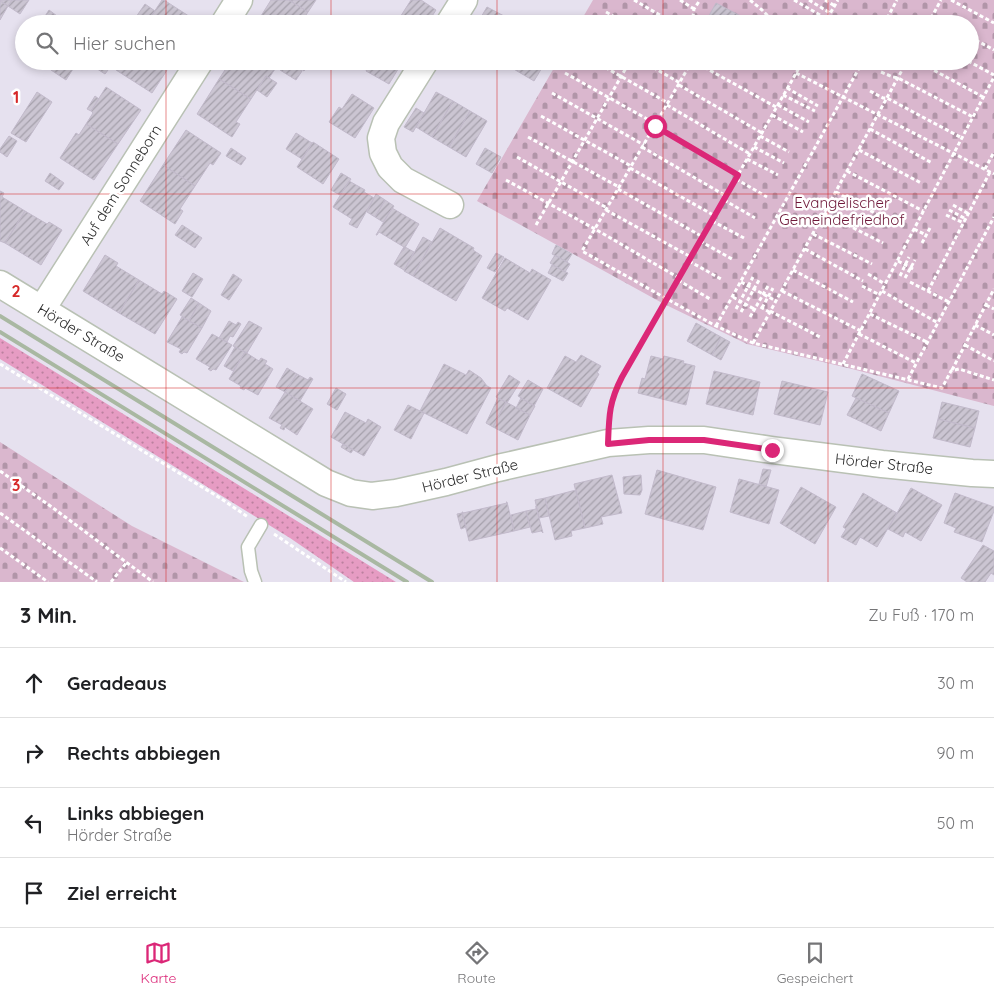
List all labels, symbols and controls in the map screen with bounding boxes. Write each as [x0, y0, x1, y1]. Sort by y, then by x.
search box [15, 15, 979, 70]
icon: search [33, 29, 61, 57]
text: Hier suchen [73, 31, 176, 55]
text: 1 [13, 87, 19, 107]
route start [644, 115, 667, 138]
street label: Auf dem Sonneborn [76, 121, 165, 249]
park label: Evangelischer Gemeindefriedhof [779, 193, 905, 229]
text: 2 [11, 281, 21, 301]
street label: Hörder Straße [34, 299, 128, 366]
route end [761, 439, 784, 462]
street label: Hörder Straße [834, 449, 934, 478]
street label: Hörder Straße [420, 454, 520, 497]
text: 3 [12, 475, 20, 495]
text: 3 Min. [20, 602, 77, 628]
text: Zu Fuß · 170 m [868, 605, 974, 625]
icon: ahead [20, 669, 48, 697]
text: Geradeaus [67, 671, 167, 695]
text: 30 m [937, 673, 974, 693]
icon: right [20, 739, 48, 767]
text: Rechts abbiegen [67, 741, 220, 765]
text: 90 m [937, 743, 974, 763]
text: Links abbiegen [67, 801, 204, 825]
icon: left [20, 809, 48, 837]
text: 50 m [937, 813, 974, 833]
text: Hörder Straße [67, 825, 172, 845]
icon: arrive [20, 879, 48, 907]
text: Ziel erreicht [67, 881, 177, 905]
tab: Karte [140, 939, 176, 987]
tab: Route [457, 939, 496, 987]
tab: Gespeichert [777, 939, 853, 987]

